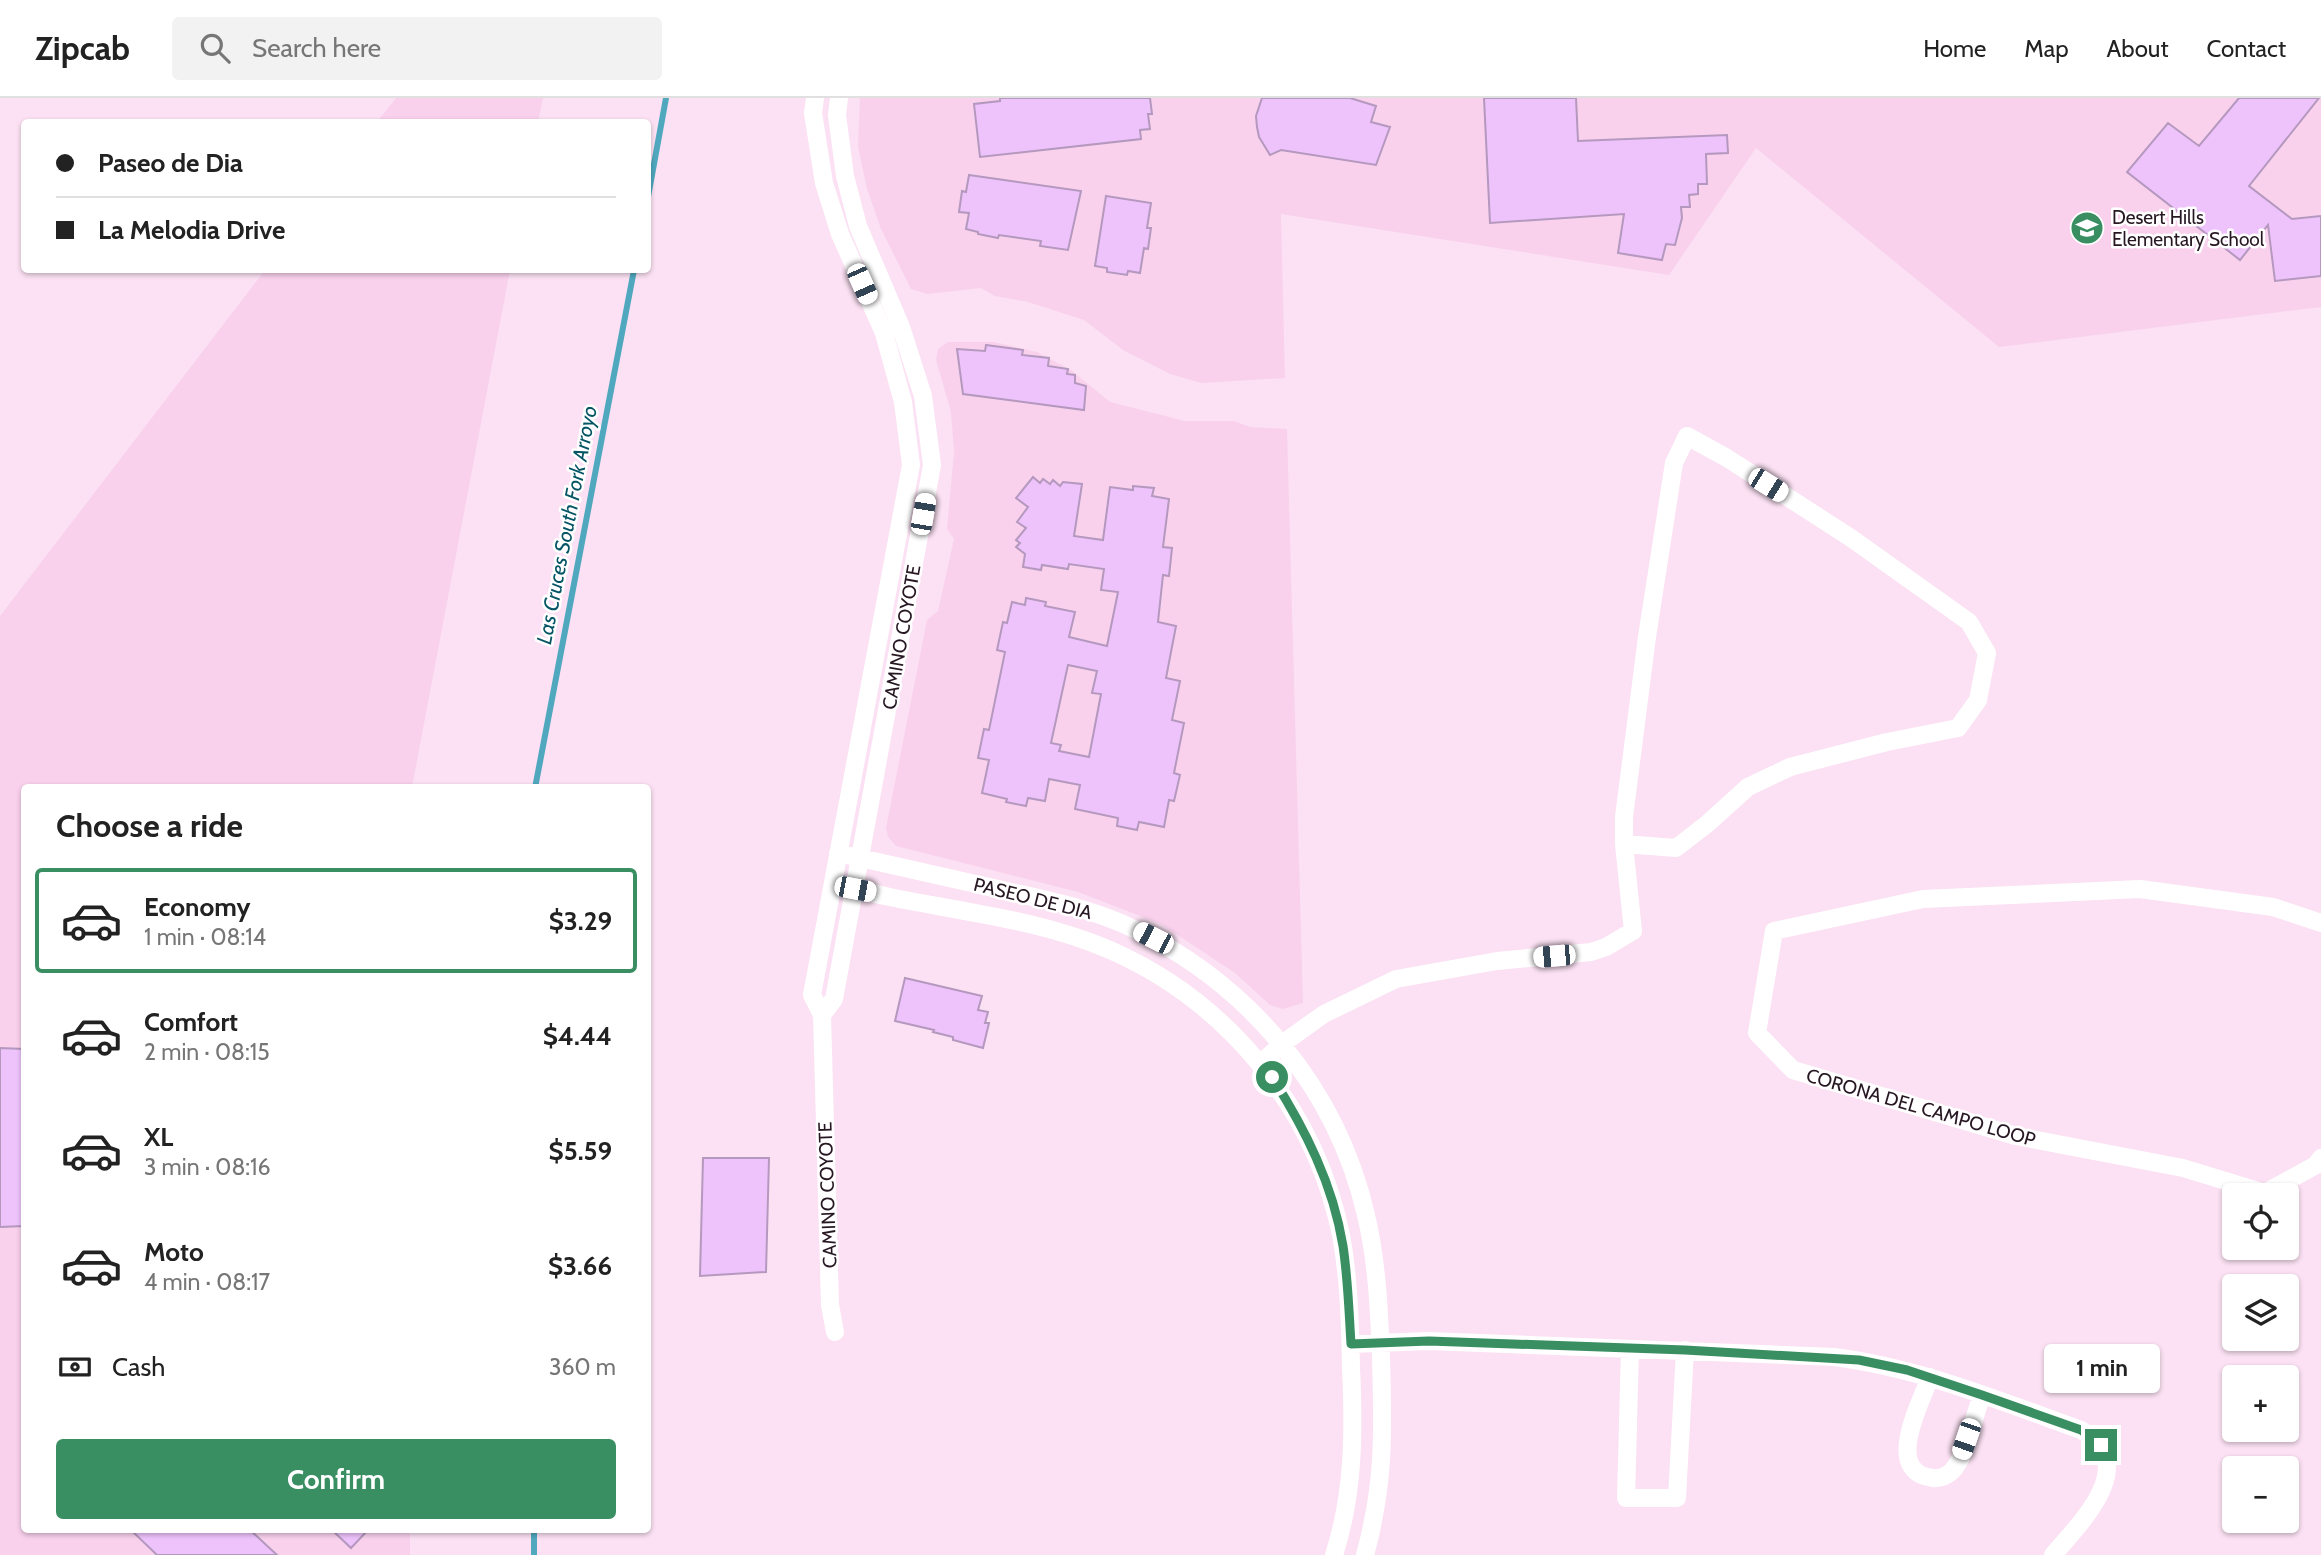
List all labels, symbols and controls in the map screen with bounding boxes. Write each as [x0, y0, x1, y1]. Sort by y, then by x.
search box [172, 17, 662, 80]
text: Zipcab [35, 28, 130, 68]
icon: search [196, 29, 234, 67]
text: Search here [252, 32, 381, 64]
text: Home [1923, 34, 1986, 63]
text: Map [2024, 34, 2069, 63]
text: About [2107, 34, 2169, 63]
text: Contact [2207, 34, 2286, 63]
text: Paseo de Dia [98, 147, 243, 179]
place label: Desert Hills Elementary School [2112, 206, 2265, 251]
school or university icon: Desert Hills Elementary School [2068, 209, 2106, 247]
text: La Melodia Drive [98, 214, 285, 246]
car [844, 261, 881, 307]
water label: Las Cruces South Fork Arroyo [531, 404, 602, 646]
car [1745, 465, 1792, 505]
car [910, 491, 937, 537]
street label: CAMINO COYOTE [877, 563, 926, 711]
text: Choose a ride [56, 806, 243, 845]
street label: PASEO DE DIA [971, 873, 1095, 924]
car [833, 875, 878, 903]
icon: car [60, 889, 123, 952]
text: Economy [144, 891, 250, 923]
text: $3.29 [549, 905, 612, 937]
car [1130, 919, 1177, 957]
text: 1 min · 08:14 [144, 923, 266, 951]
car [1533, 944, 1576, 968]
icon: car [60, 1004, 123, 1067]
text: Comfort [144, 1006, 238, 1038]
text: $4.44 [543, 1020, 612, 1052]
text: 2 min · 08:15 [144, 1038, 270, 1066]
route start [1256, 1061, 1288, 1093]
street label: CORONA DEL CAMPO LOOP [1804, 1064, 2038, 1151]
icon: car [60, 1119, 123, 1182]
text: XL [144, 1121, 173, 1153]
street label: CAMINO COYOTE [813, 1121, 842, 1269]
text: $5.59 [549, 1135, 612, 1167]
text: 3 min · 08:16 [144, 1153, 271, 1181]
map controls [2222, 1183, 2299, 1533]
button: locate [2222, 1183, 2299, 1260]
icon: car [60, 1234, 123, 1297]
text: Moto [144, 1236, 204, 1268]
text: $3.66 [548, 1250, 612, 1282]
text: 4 min · 08:17 [144, 1268, 270, 1296]
button: layers [2222, 1274, 2299, 1351]
callout: 1 min [2043, 1344, 2159, 1392]
icon: cash [56, 1348, 94, 1386]
text: Cash [112, 1351, 165, 1383]
text: 360 m [549, 1353, 616, 1381]
text: 1 min [2076, 1354, 2128, 1382]
button: + [2222, 1365, 2299, 1442]
car [1950, 1416, 1983, 1462]
route end [2085, 1429, 2117, 1461]
button: Confirm [56, 1439, 616, 1519]
button: − [2222, 1456, 2299, 1533]

